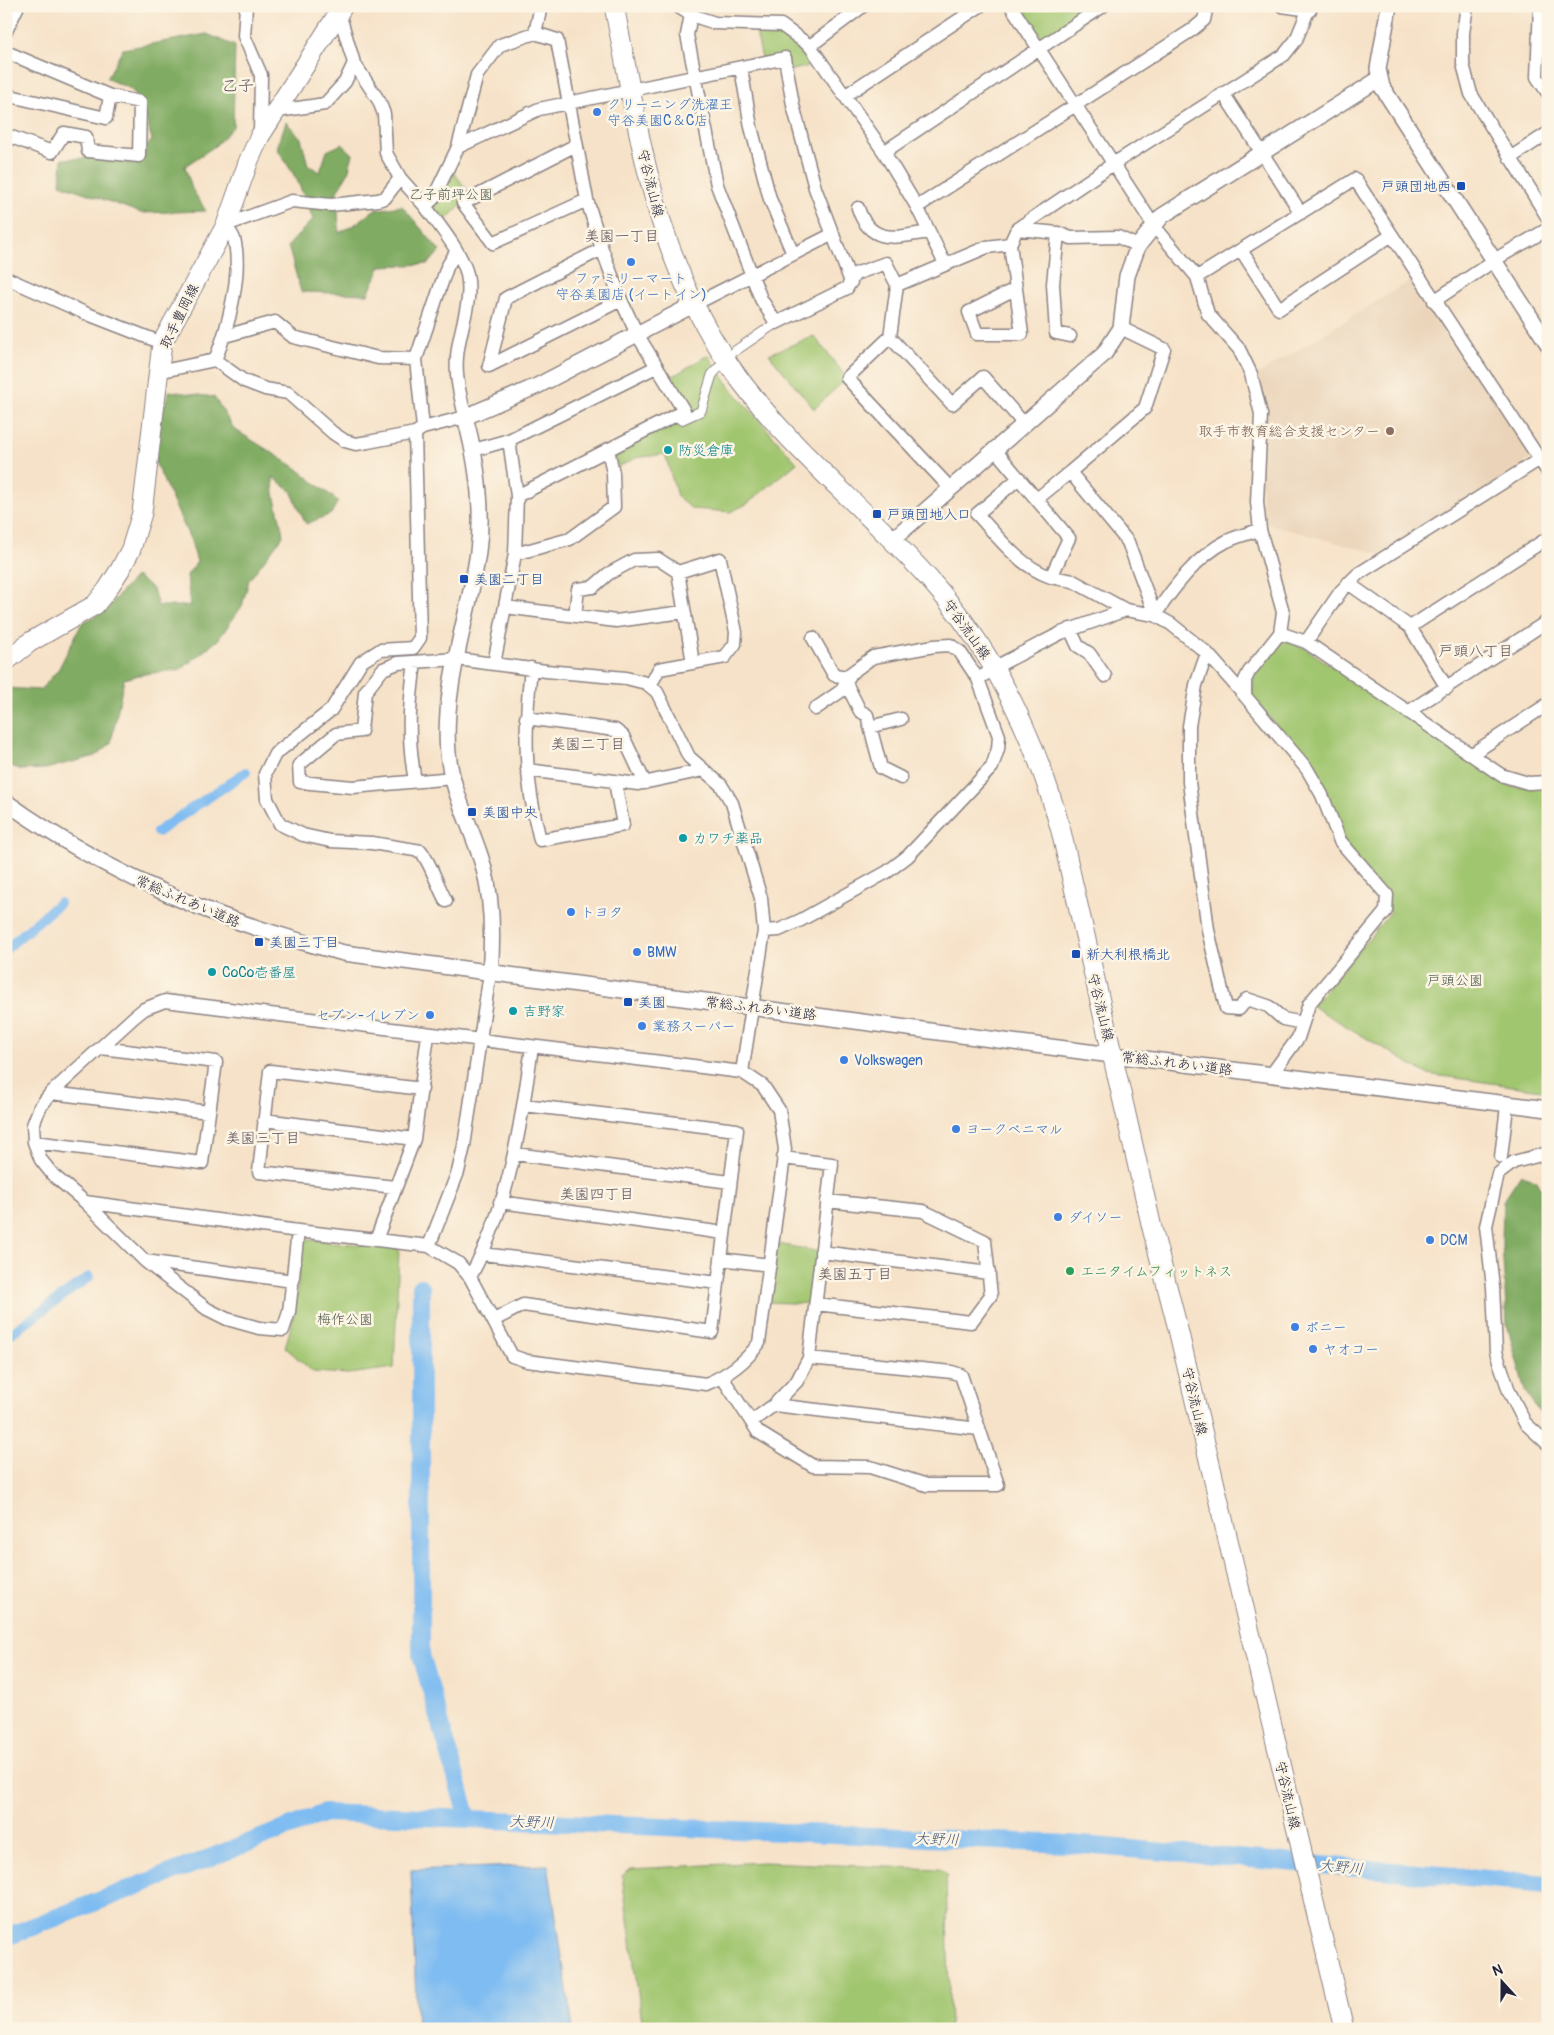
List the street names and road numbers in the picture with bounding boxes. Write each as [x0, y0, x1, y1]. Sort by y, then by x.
street label: 守谷流山線 [634, 147, 667, 219]
street label: 取手豊岡線 [156, 281, 202, 351]
street label: 守谷流山線 [939, 596, 994, 663]
street label: 常総ふれあい道路 [133, 872, 243, 931]
street label: 守谷流山線 [1084, 971, 1117, 1043]
street label: 常総ふれあい道路 [704, 993, 818, 1024]
street label: 常総ふれあい道路 [1120, 1048, 1234, 1079]
street label: 守谷流山線 [1178, 1365, 1211, 1437]
street label: 守谷流山線 [1271, 1759, 1304, 1831]

